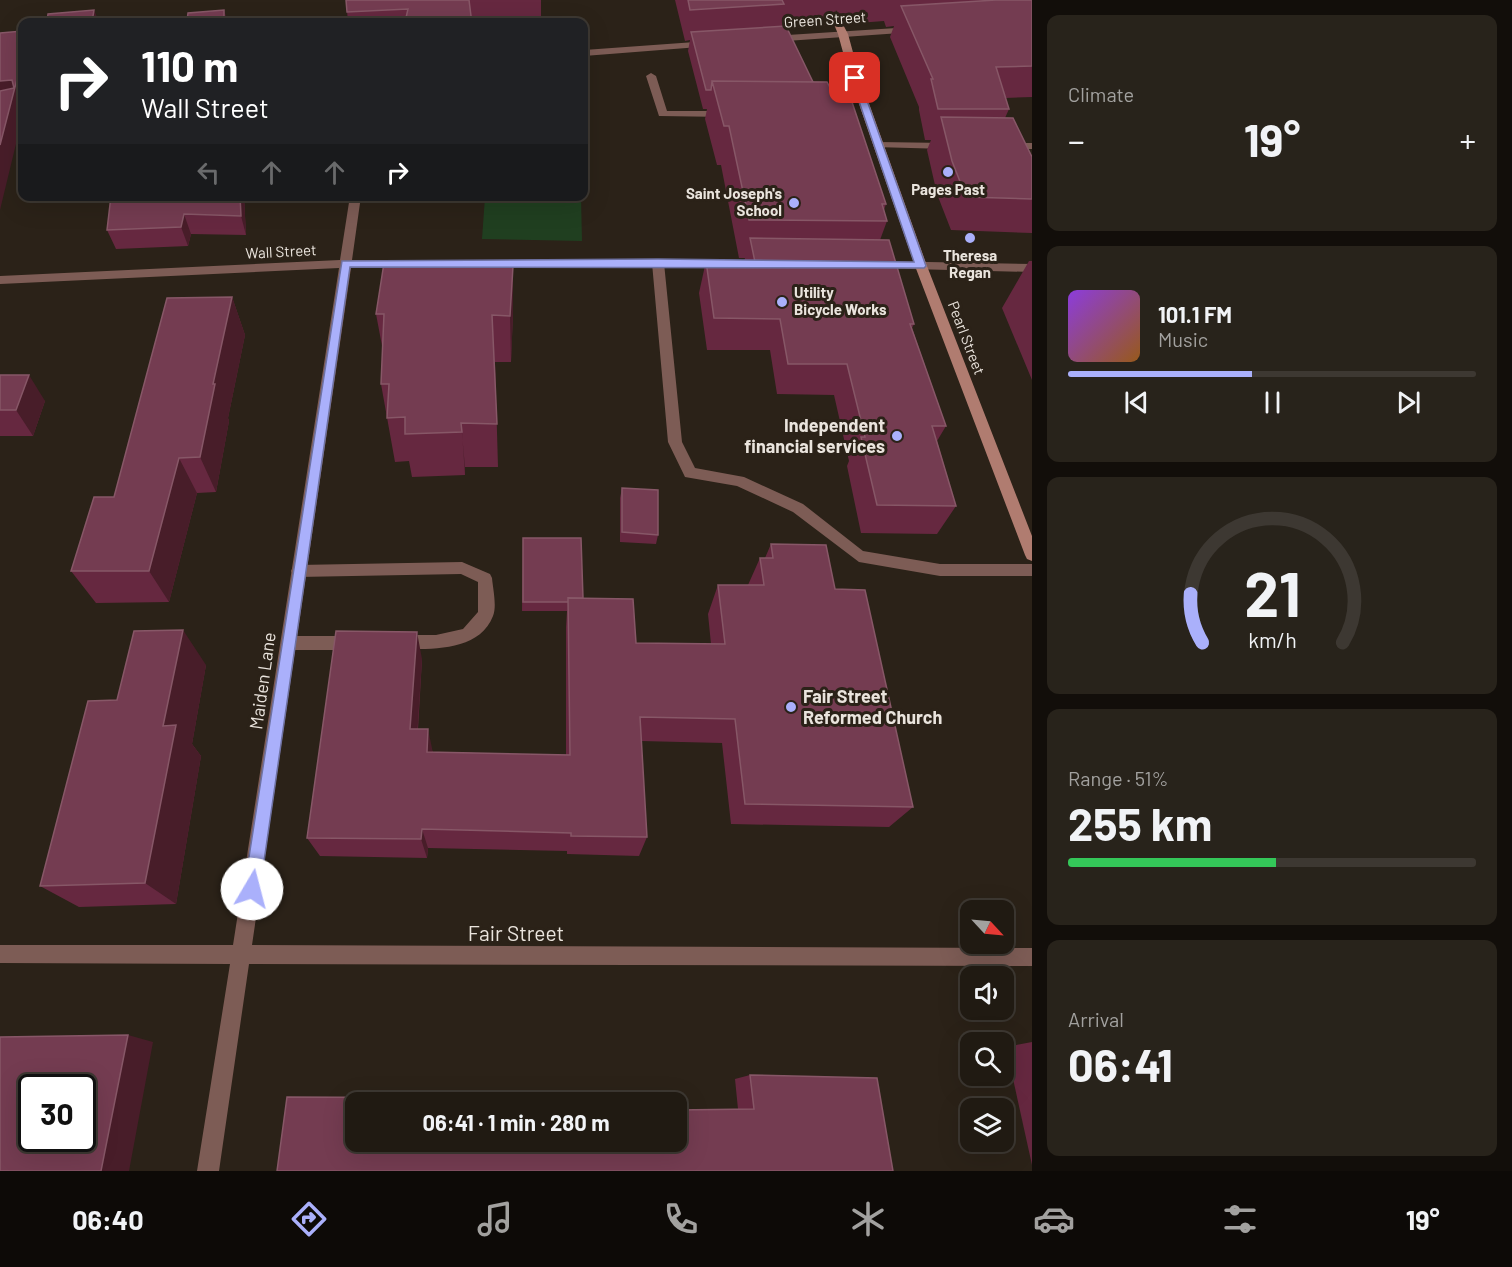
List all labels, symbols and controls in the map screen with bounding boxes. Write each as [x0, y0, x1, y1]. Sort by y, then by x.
street label: Green Street [783, 7, 867, 31]
text: 110 m [141, 40, 238, 90]
icon: right [42, 42, 120, 120]
pin [829, 52, 880, 103]
icon: arrive [838, 61, 871, 94]
text: Climate [1068, 82, 1134, 106]
text: Wall Street [141, 91, 269, 123]
text: 19° [1244, 112, 1300, 166]
text: − [1068, 120, 1085, 160]
text: + [1460, 120, 1476, 160]
icon: left [192, 156, 225, 189]
icon: ahead [255, 156, 288, 189]
icon: ahead [318, 156, 351, 189]
icon: right [381, 156, 414, 189]
marker: Pages Past [941, 165, 955, 179]
place label: Pages Past [911, 180, 985, 198]
place label: Saint Joseph's School [686, 184, 782, 219]
marker: Saint Joseph's School [787, 196, 801, 210]
marker: Theresa Regan [963, 231, 977, 245]
street label: Wall Street [245, 240, 317, 262]
place label: Theresa Regan [943, 246, 997, 281]
place label: Utility Bicycle Works [794, 283, 887, 318]
marker: Utility Bicycle Works [775, 295, 789, 309]
street label: Pearl Street [945, 298, 989, 377]
text: 101.1 FM [1158, 301, 1232, 327]
text: Music [1158, 327, 1208, 351]
icon: previous [1120, 386, 1153, 419]
icon: pause [1256, 386, 1289, 419]
icon: next [1392, 386, 1425, 419]
place label: Independent financial services [744, 414, 885, 457]
marker: Independent financial services [890, 429, 904, 443]
text: 21 [1244, 555, 1300, 629]
text: km/h [1248, 627, 1296, 652]
street label: Maiden Lane [244, 631, 280, 731]
place label: Fair Street Reformed Church [803, 685, 942, 728]
marker: Fair Street Reformed Church [784, 700, 798, 714]
text: Range · 51% [1068, 766, 1168, 790]
text: 255 km [1068, 796, 1212, 850]
position arrow [220, 857, 284, 921]
north arrow [960, 900, 1014, 954]
map controls [960, 900, 1014, 1152]
street label: Fair Street [468, 920, 564, 945]
button: sound [960, 966, 1014, 1020]
text: Arrival [1068, 1007, 1124, 1031]
button: search [960, 1032, 1014, 1086]
text: 06:41 [1068, 1037, 1173, 1091]
speed limit sign: 30 [18, 1074, 96, 1152]
button: layers [960, 1098, 1014, 1152]
text: 06:41 · 1 min · 280 m [422, 1109, 610, 1135]
icon: directions [288, 1198, 330, 1240]
icon: music [474, 1198, 516, 1240]
icon: phone [660, 1198, 702, 1240]
icon: climate [847, 1198, 889, 1240]
icon: car [1033, 1198, 1075, 1240]
icon: filters [1219, 1198, 1261, 1240]
text: 06:40 [72, 1203, 144, 1235]
text: 19° [1406, 1203, 1440, 1235]

